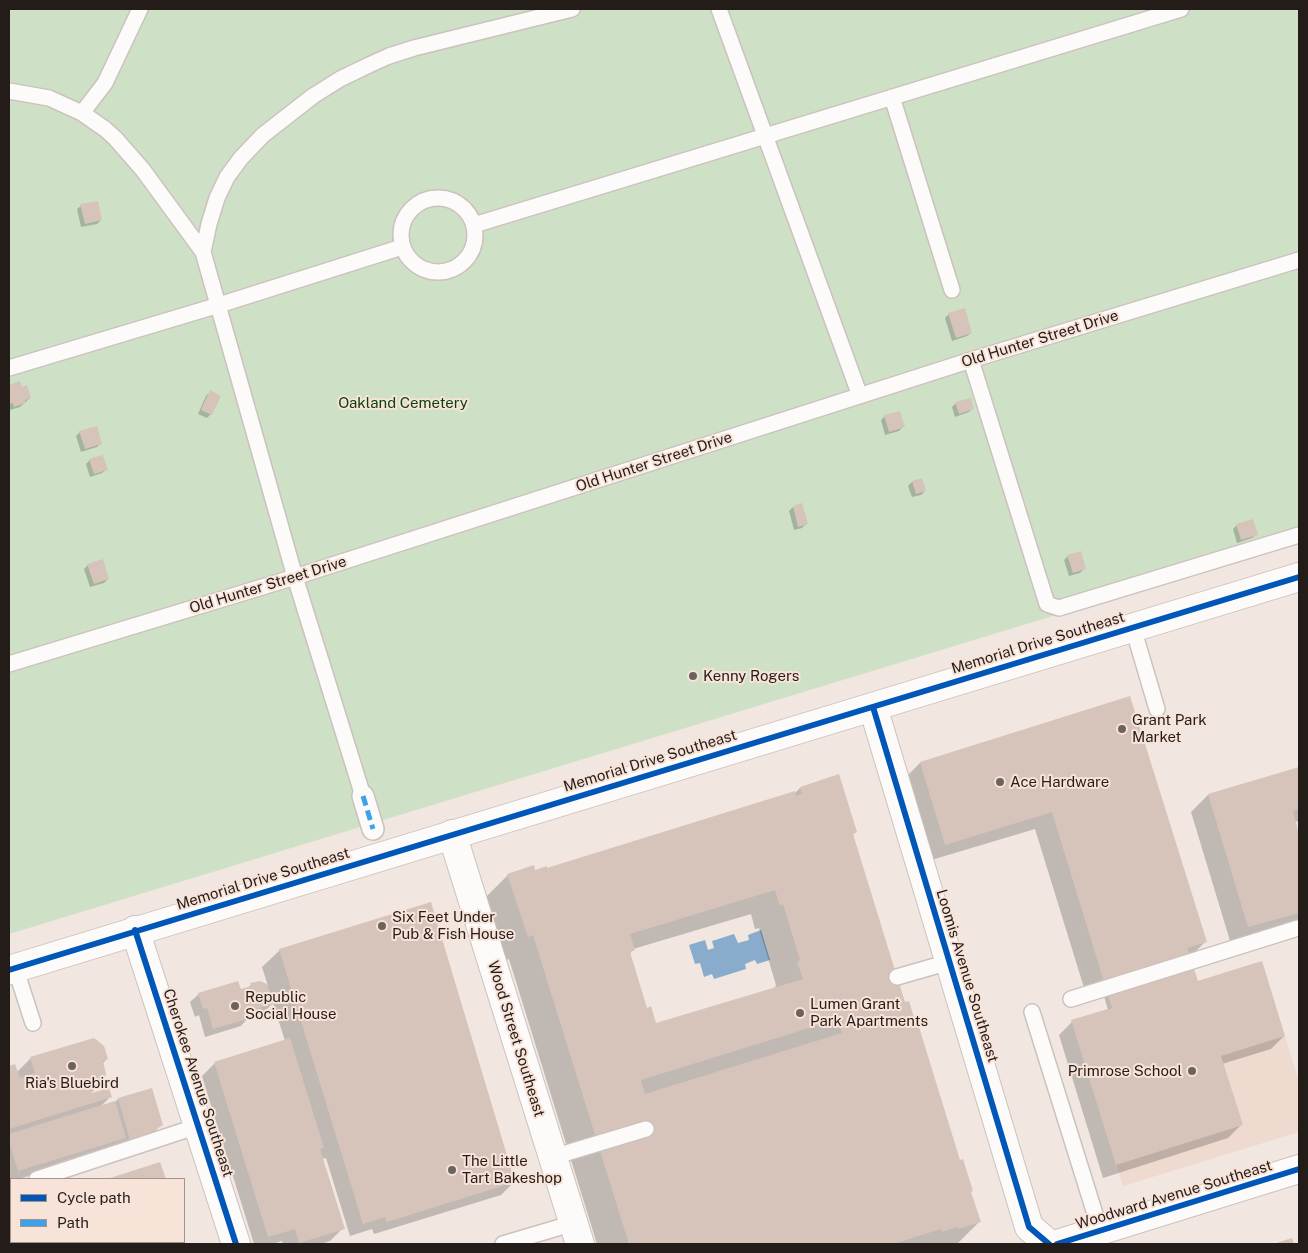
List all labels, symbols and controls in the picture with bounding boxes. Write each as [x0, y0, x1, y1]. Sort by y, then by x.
street label: Old Hunter Street Drive [959, 307, 1121, 371]
park label: Oakland Cemetery [338, 394, 468, 412]
street label: Old Hunter Street Drive [574, 428, 734, 496]
street label: Old Hunter Street Drive [187, 553, 349, 617]
street label: Memorial Drive Southeast [949, 608, 1127, 678]
place label: Kenny Rogers [703, 667, 799, 685]
marker: Kenny Rogers [687, 670, 699, 682]
place label: Grant Park Market [1132, 711, 1207, 746]
marker: Grant Park Market [1116, 723, 1128, 735]
street label: Memorial Drive Southeast [561, 726, 739, 796]
place label: Ace Hardware [1010, 773, 1109, 791]
marker: Ace Hardware [994, 776, 1006, 788]
street label: Memorial Drive Southeast [174, 844, 352, 914]
street label: Loomis Avenue Southeast [932, 887, 1002, 1065]
place label: Six Feet Under Pub & Fish House [392, 908, 514, 943]
marker: Six Feet Under Pub & Fish House [376, 920, 388, 932]
street label: Wood Street Southeast [484, 959, 548, 1119]
street label: Cherokee Avenue Southeast [159, 986, 237, 1180]
place label: Republic Social House [245, 988, 336, 1023]
place label: Lumen Grant Park Apartments [810, 995, 928, 1030]
marker: Republic Social House [229, 1000, 241, 1012]
marker: Lumen Grant Park Apartments [794, 1007, 806, 1019]
marker: Ria's Bluebird [66, 1060, 78, 1072]
place label: Primrose School [1068, 1062, 1182, 1080]
marker: Primrose School [1186, 1065, 1198, 1077]
place label: Ria's Bluebird [25, 1074, 119, 1092]
place label: The Little Tart Bakeshop [462, 1152, 562, 1187]
street label: Woodward Avenue Southeast [1074, 1157, 1274, 1233]
marker: The Little Tart Bakeshop [446, 1164, 458, 1176]
legend [10, 1178, 185, 1243]
text: Cycle path [57, 1189, 131, 1206]
text: Path [57, 1214, 89, 1231]

